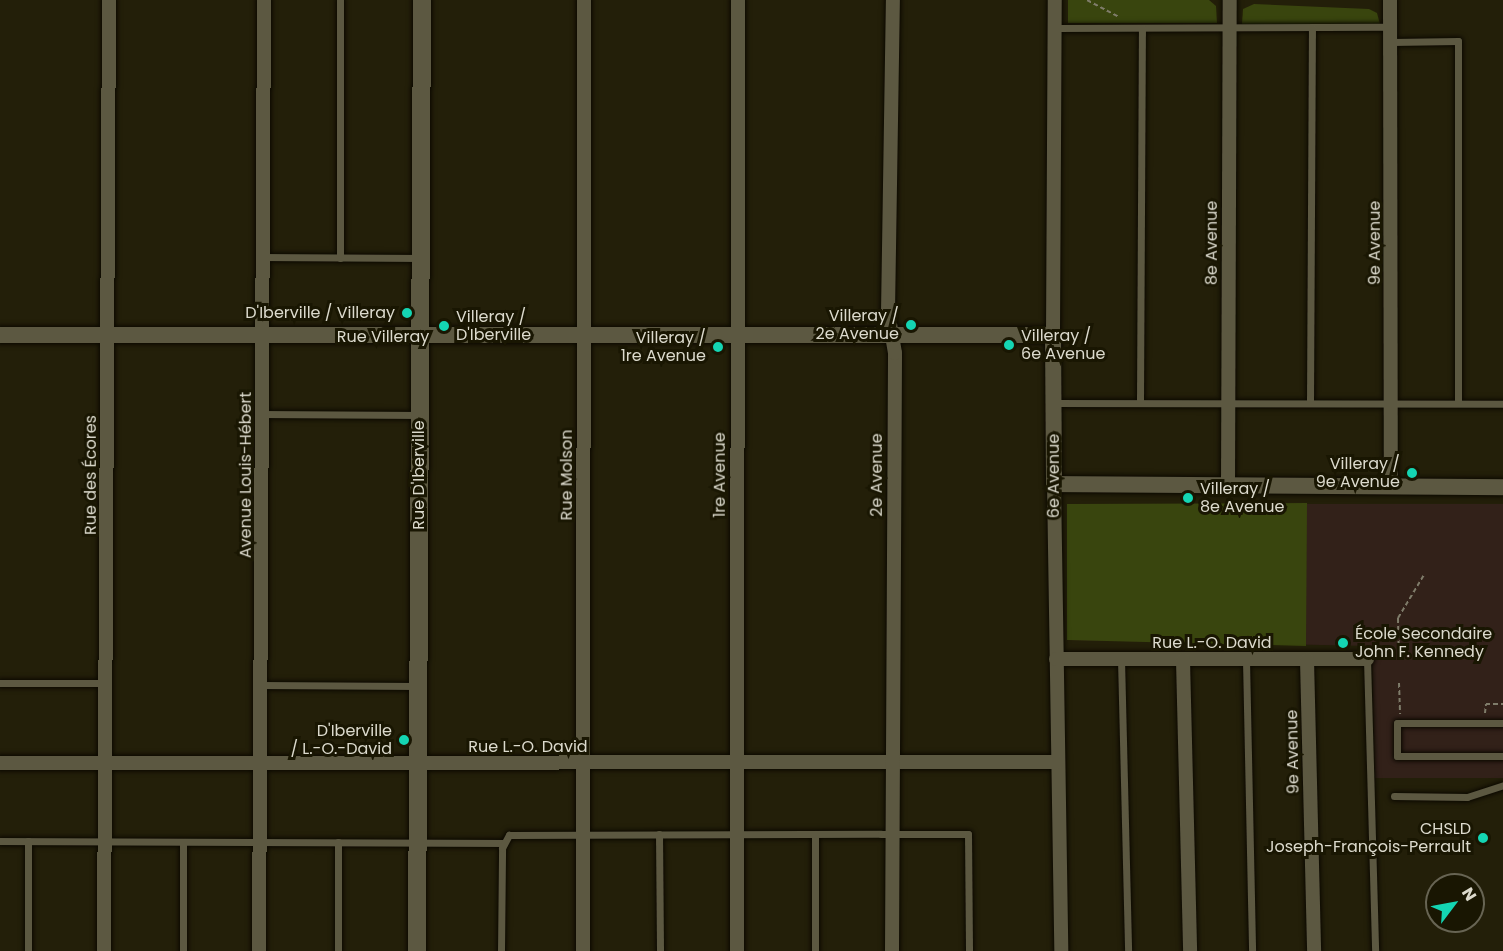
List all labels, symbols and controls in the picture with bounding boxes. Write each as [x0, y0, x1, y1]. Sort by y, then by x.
street label: 8e Avenue [1202, 201, 1222, 285]
street label: 9e Avenue [1365, 201, 1385, 285]
place label: D'Iberville / Villeray [245, 303, 395, 323]
marker: D'Iberville / Villeray [400, 306, 414, 320]
place label: Villeray / 2e Avenue [816, 306, 899, 344]
place label: Villeray / D'Iberville [456, 307, 531, 345]
marker: Villeray / 2e Avenue [904, 318, 918, 332]
marker: Villeray / D'Iberville [437, 319, 451, 333]
place label: Villeray / 6e Avenue [1021, 326, 1105, 364]
street label: Rue Villeray [337, 327, 429, 347]
place label: Villeray / 1re Avenue [621, 328, 706, 366]
marker: Villeray / 6e Avenue [1002, 338, 1016, 352]
marker: Villeray / 1re Avenue [711, 340, 725, 354]
street label: Avenue Louis-Hébert [236, 392, 256, 558]
street label: Rue des Écores [81, 415, 101, 535]
street label: Rue D'Iberville [409, 420, 429, 530]
street label: Rue Molson [557, 430, 577, 520]
street label: 1re Avenue [710, 432, 730, 518]
street label: 2e Avenue [867, 433, 887, 517]
street label: 6e Avenue [1044, 434, 1064, 518]
place label: Villeray / 9e Avenue [1316, 454, 1400, 492]
marker: Villeray / 9e Avenue [1405, 466, 1419, 480]
place label: Villeray / 8e Avenue [1200, 479, 1284, 517]
marker: Villeray / 8e Avenue [1181, 491, 1195, 505]
place label: École Secondaire John F. Kennedy [1355, 624, 1492, 662]
street label: Rue L.-O. David [1152, 633, 1272, 653]
marker: École Secondaire John F. Kennedy [1336, 636, 1350, 650]
street label: 9e Avenue [1283, 710, 1303, 794]
place label: D'Iberville / L.-O.-David [290, 721, 392, 759]
marker: D'Iberville / L.-O.-David [397, 733, 411, 747]
street label: Rue L.-O. David [468, 737, 588, 757]
place label: CHSLD Joseph-François-Perrault [1266, 819, 1471, 857]
marker: CHSLD Joseph-François-Perrault [1476, 831, 1490, 845]
north arrow [1425, 873, 1485, 933]
text: N [1456, 883, 1482, 905]

